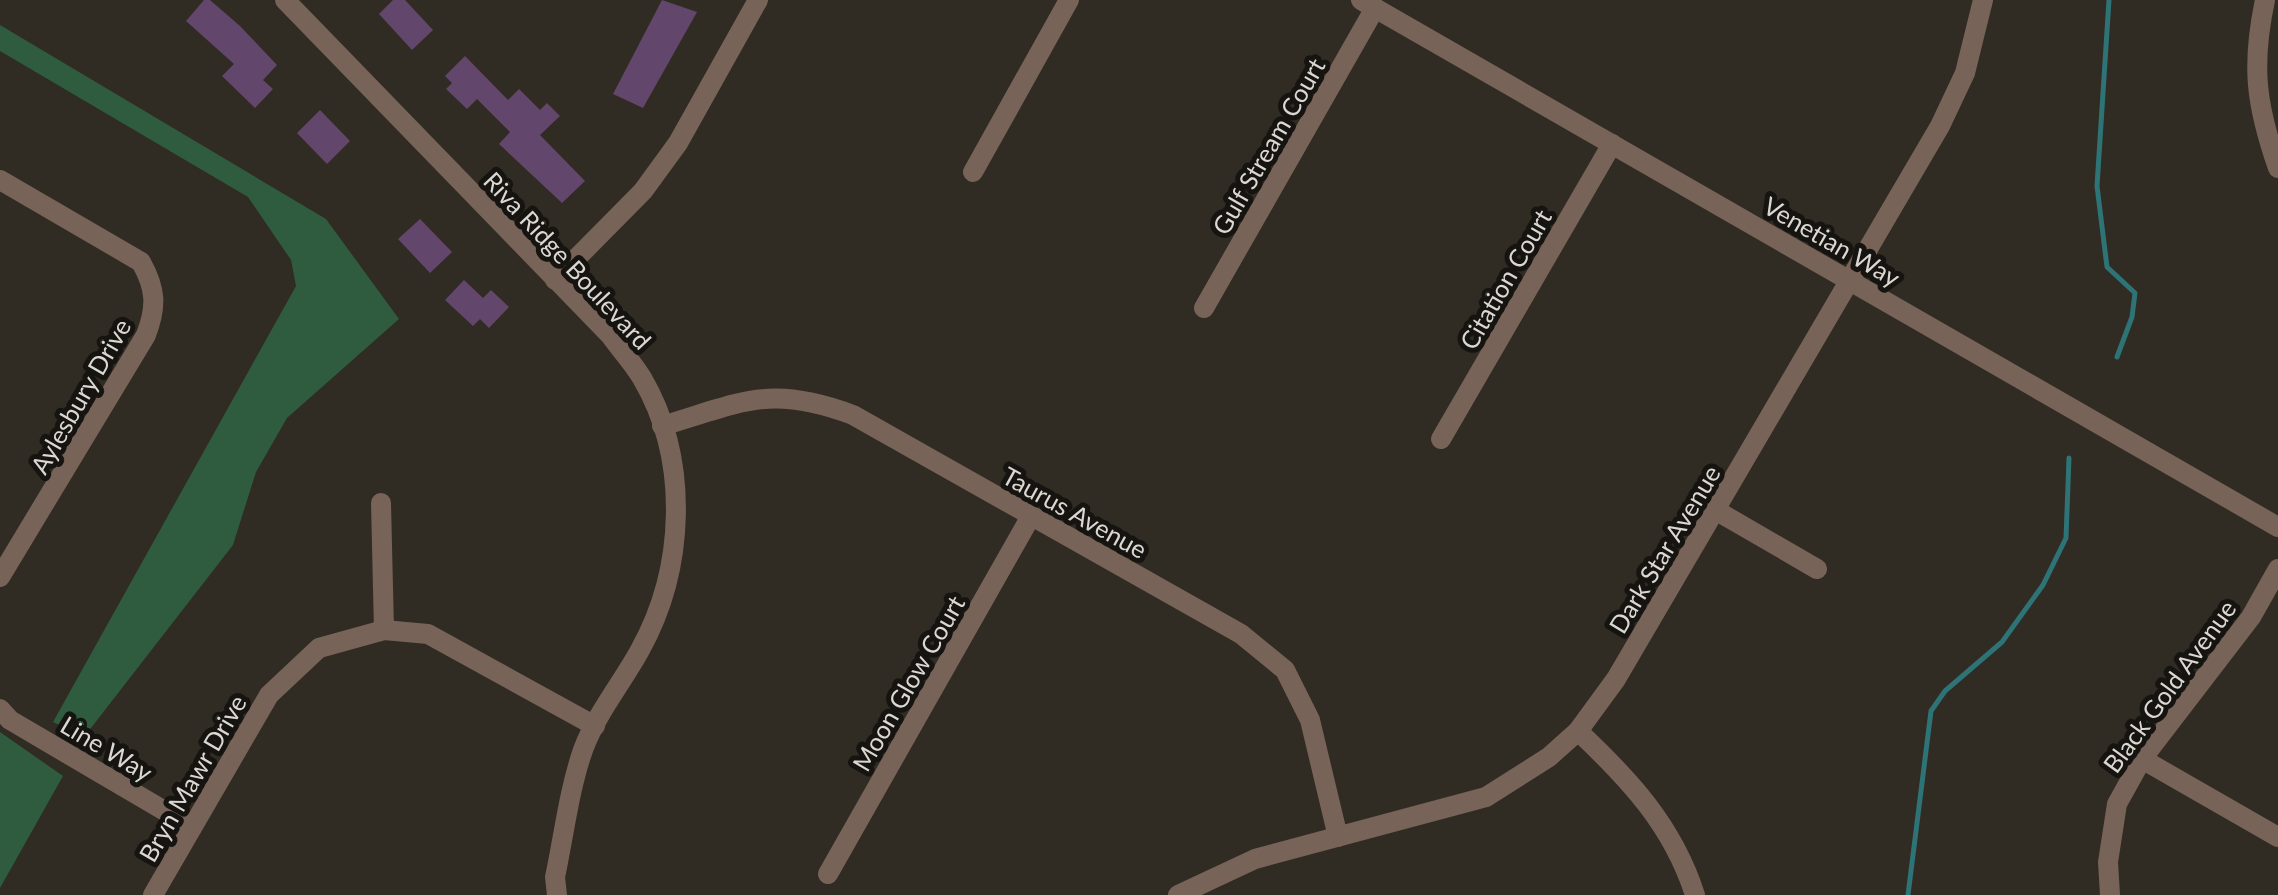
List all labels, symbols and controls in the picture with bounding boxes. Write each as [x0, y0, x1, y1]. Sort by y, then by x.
street label: Gulf Stream Court [1205, 53, 1331, 239]
street label: Riva Ridge Boulevard [478, 165, 658, 355]
street label: Venetian Way [1758, 190, 1906, 292]
street label: Citation Court [1453, 204, 1557, 354]
street label: Aylesbury Drive [24, 313, 136, 479]
street label: Taurus Avenue [998, 460, 1152, 564]
street label: Dark Star Avenue [1602, 460, 1726, 638]
street label: Moon Glow Court [846, 590, 970, 776]
street label: Black Gold Avenue [2096, 594, 2242, 778]
street label: Bryn Mawr Drive [132, 689, 252, 867]
street label: Line Way [56, 709, 158, 787]

